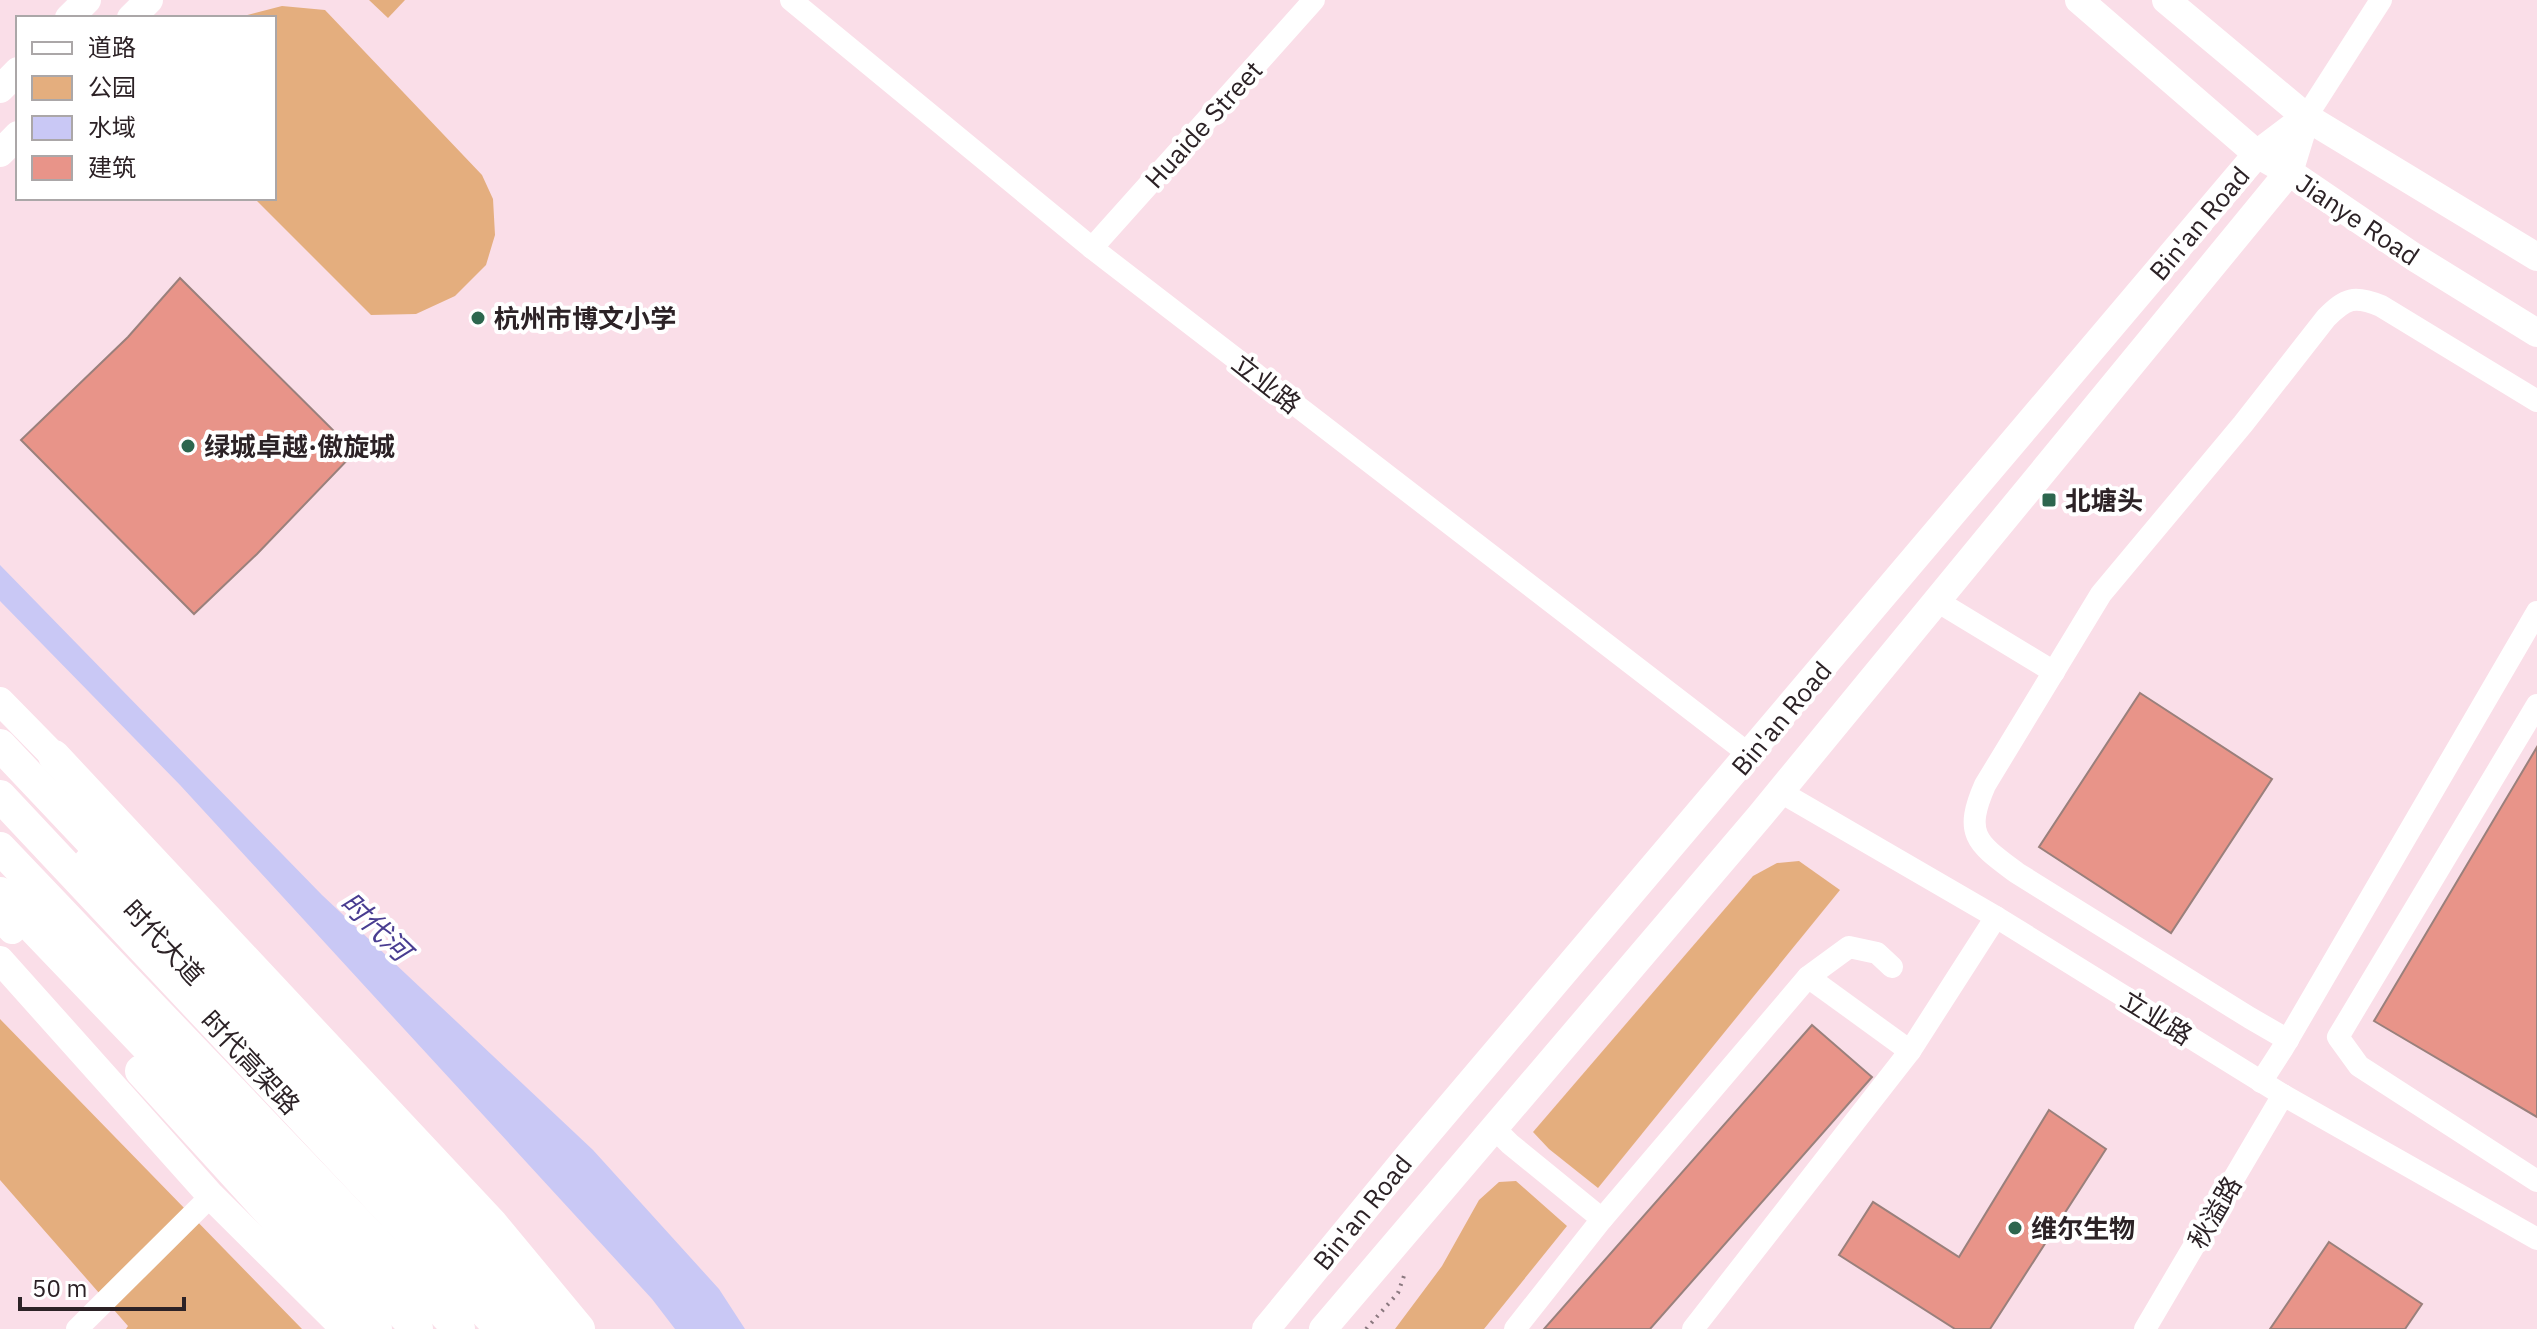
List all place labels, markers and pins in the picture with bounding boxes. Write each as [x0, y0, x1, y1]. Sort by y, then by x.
place label: 杭州市博文小学 [494, 301, 676, 335]
marker: 杭州市博文小学 [469, 309, 487, 327]
place label: 绿城卓越·傲旋城 [204, 429, 395, 463]
marker: 绿城卓越·傲旋城 [179, 437, 197, 455]
place label: 北塘头 [2065, 483, 2143, 517]
marker: 北塘头 [2040, 491, 2058, 509]
place label: 维尔生物 [2031, 1211, 2135, 1245]
marker: 维尔生物 [2006, 1219, 2024, 1237]

